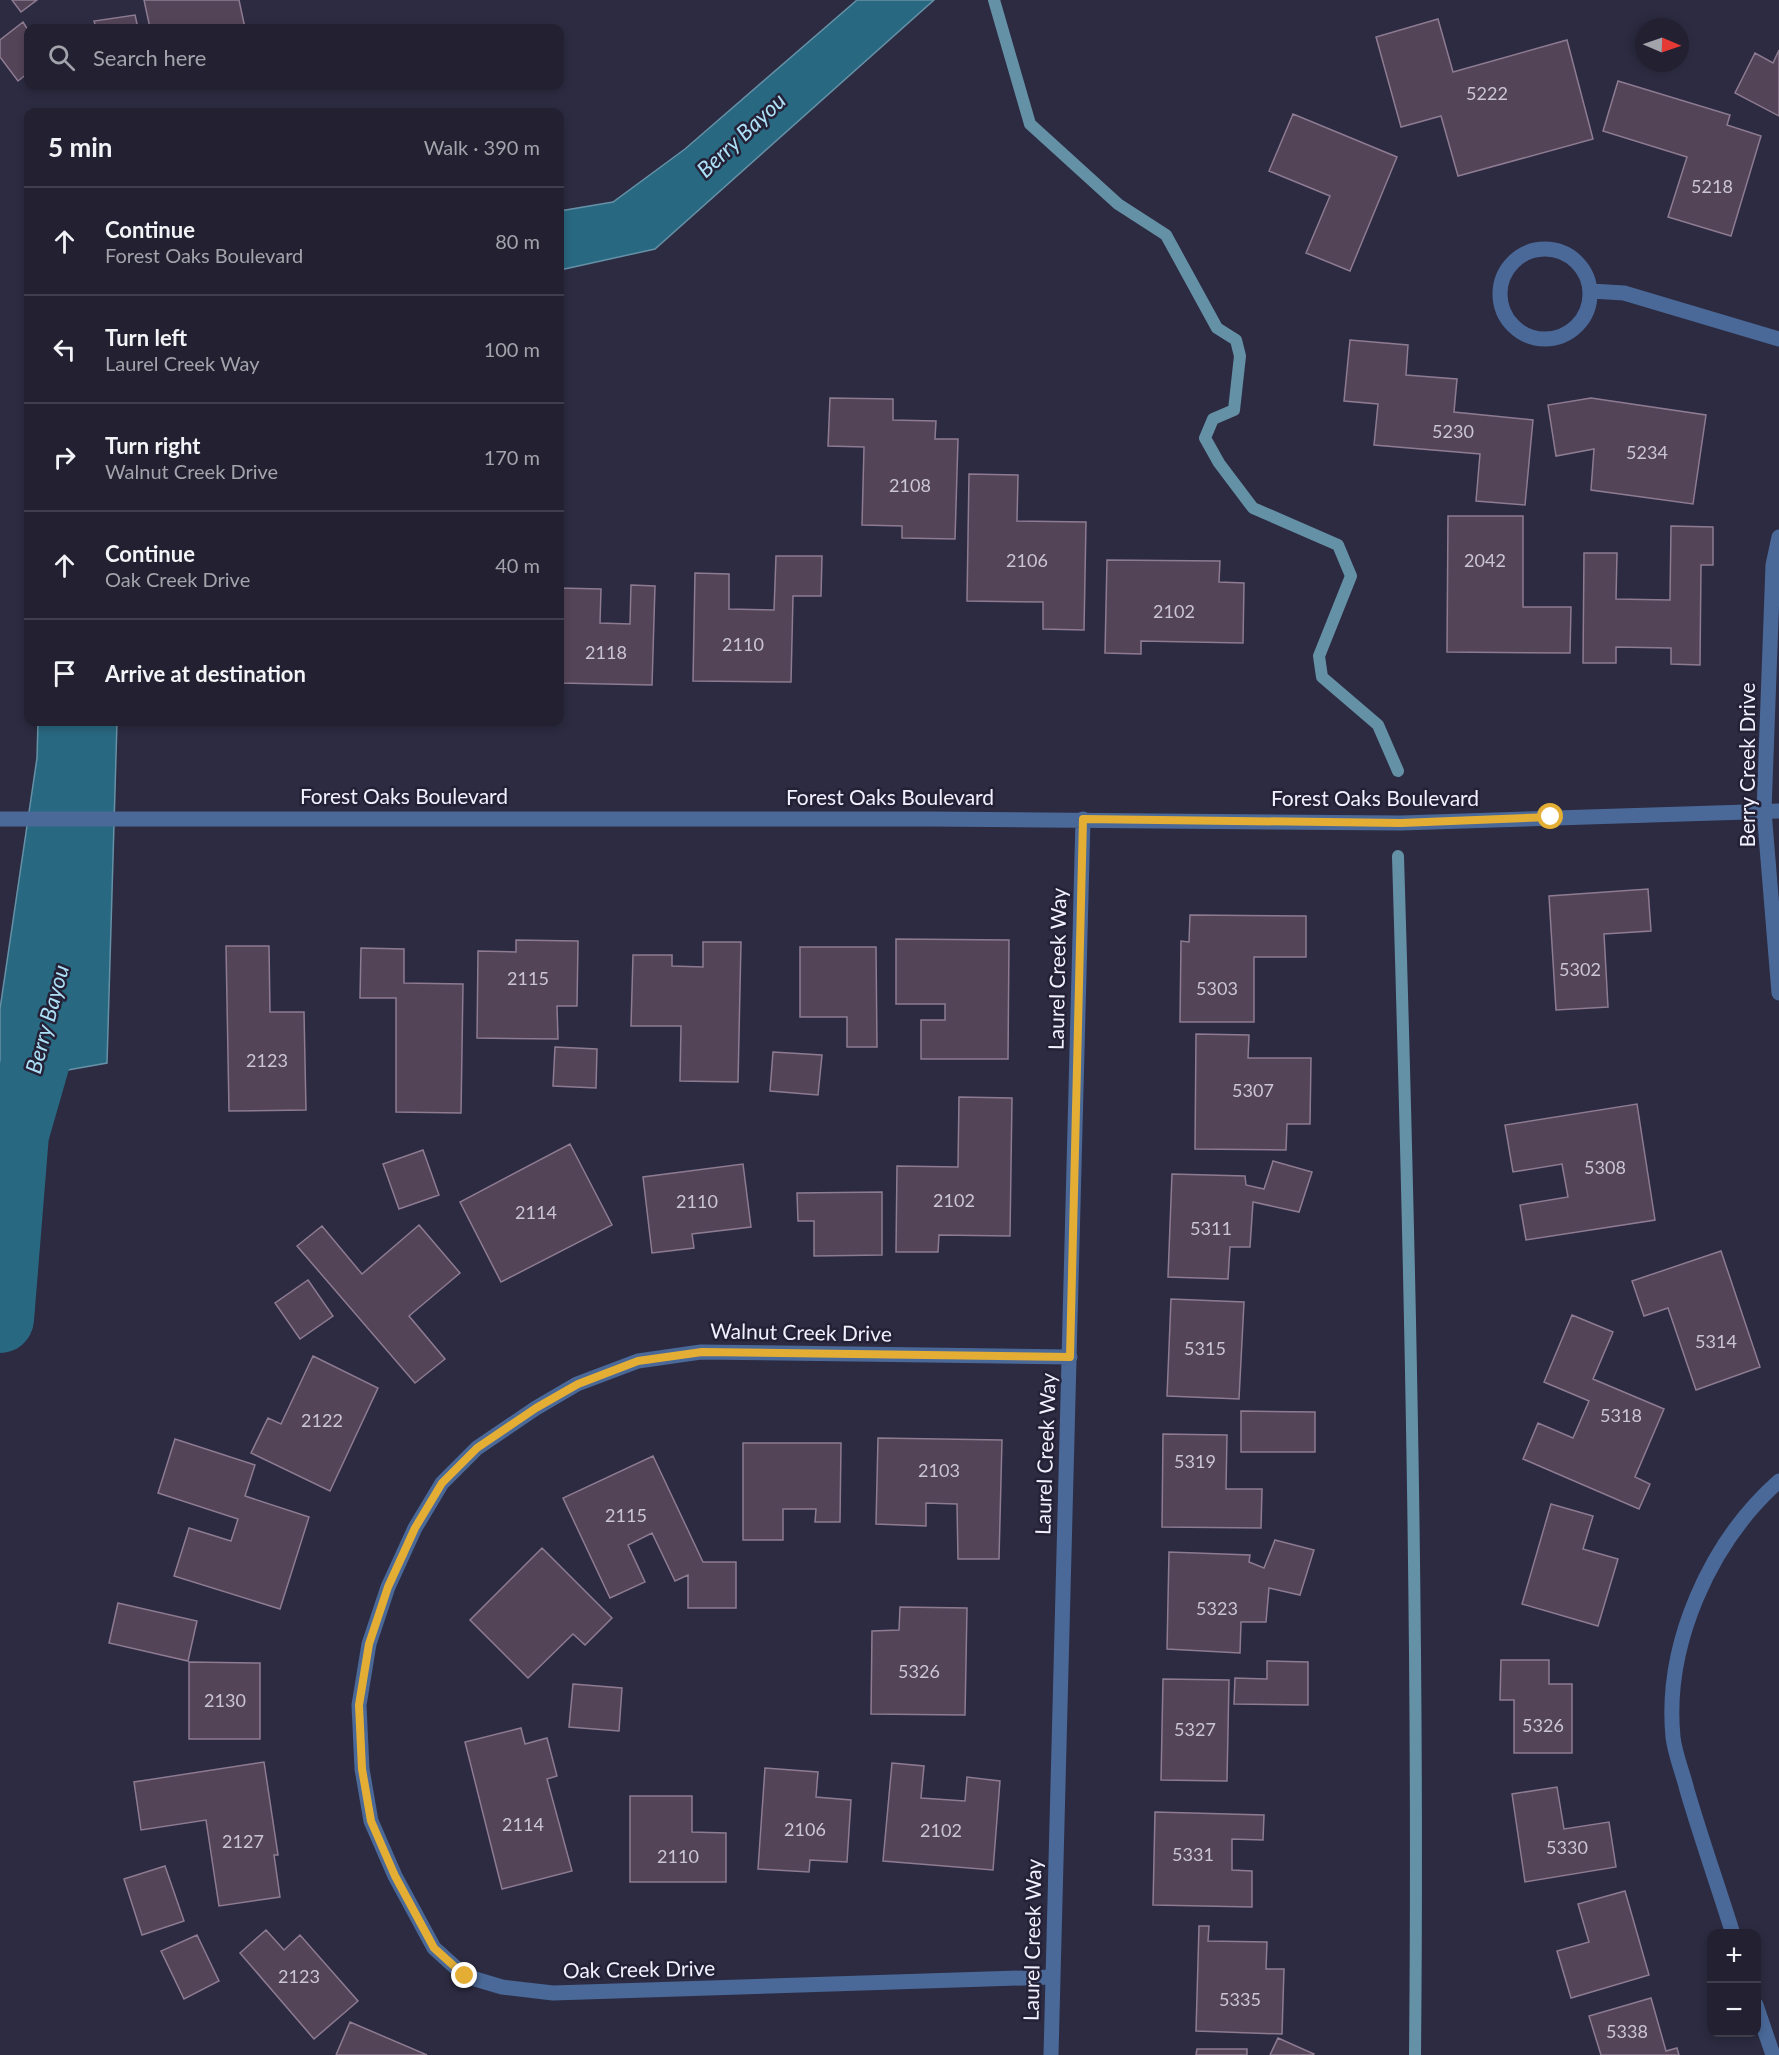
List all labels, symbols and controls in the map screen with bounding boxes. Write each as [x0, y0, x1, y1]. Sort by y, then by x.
north arrow [1635, 18, 1689, 72]
search box [24, 24, 564, 90]
icon: search [45, 41, 78, 74]
text: Search here [93, 44, 206, 71]
house number: 5222 [1466, 82, 1508, 104]
water label: Berry Bayou [691, 87, 791, 183]
text: 5 min [48, 131, 112, 163]
text: Walk · 390 m [424, 135, 540, 159]
house number: 5218 [1691, 175, 1733, 197]
text: Continue [105, 216, 195, 243]
icon: ahead [48, 225, 81, 258]
text: 80 m [495, 229, 540, 253]
text: Forest Oaks Boulevard [105, 243, 303, 267]
text: Turn left [105, 324, 187, 351]
icon: left [48, 333, 81, 366]
text: 100 m [484, 337, 540, 361]
text: Laurel Creek Way [105, 351, 260, 375]
house number: 5230 [1432, 420, 1474, 442]
text: Turn right [105, 432, 200, 459]
icon: right [48, 441, 81, 474]
house number: 5234 [1626, 441, 1668, 463]
text: 170 m [484, 445, 540, 469]
text: Walnut Creek Drive [105, 459, 278, 483]
house number: 2108 [889, 474, 931, 496]
text: Continue [105, 540, 195, 567]
icon: ahead [48, 549, 81, 582]
house number: 2106 [1006, 549, 1048, 571]
house number: 2042 [1464, 549, 1506, 571]
text: 40 m [495, 553, 540, 577]
text: Oak Creek Drive [105, 567, 250, 591]
house number: 2102 [1153, 600, 1195, 622]
house number: 2110 [722, 633, 764, 655]
house number: 2118 [585, 641, 627, 663]
icon: arrive [48, 657, 81, 690]
text: Arrive at destination [105, 660, 306, 687]
street label: Berry Creek Drive [1734, 683, 1759, 847]
street label: Forest Oaks Boulevard [300, 783, 508, 808]
street label: Forest Oaks Boulevard [786, 784, 994, 809]
street label: Forest Oaks Boulevard [1271, 785, 1479, 810]
route start [1537, 803, 1563, 829]
street label: Laurel Creek Way [1043, 887, 1070, 1050]
house number: 5302 [1559, 958, 1601, 980]
water label: Berry Bayou [19, 961, 74, 1076]
house number: 2115 [507, 967, 549, 989]
house number: 5303 [1196, 977, 1238, 999]
house number: 2123 [246, 1049, 288, 1071]
house number: 5307 [1232, 1079, 1274, 1101]
house number: 5308 [1584, 1156, 1626, 1178]
house number: 2102 [933, 1189, 975, 1211]
house number: 2110 [676, 1190, 718, 1212]
house number: 2114 [515, 1201, 557, 1223]
house number: 5311 [1190, 1217, 1232, 1239]
street label: Walnut Creek Drive [710, 1317, 892, 1346]
house number: 5314 [1695, 1330, 1737, 1352]
house number: 5315 [1184, 1337, 1226, 1359]
street label: Laurel Creek Way [1029, 1372, 1060, 1535]
house number: 5318 [1600, 1404, 1642, 1426]
house number: 2122 [301, 1409, 343, 1431]
house number: 5319 [1174, 1450, 1216, 1472]
house number: 2103 [918, 1459, 960, 1481]
house number: 2115 [605, 1504, 647, 1526]
house number: 5323 [1196, 1597, 1238, 1619]
house number: 5326 [898, 1660, 940, 1682]
house number: 2130 [204, 1689, 246, 1711]
house number: 5326 [1522, 1714, 1564, 1736]
house number: 5327 [1174, 1718, 1216, 1740]
house number: 2114 [502, 1813, 544, 1835]
house number: 2106 [784, 1818, 826, 1840]
house number: 2102 [920, 1819, 962, 1841]
house number: 2127 [222, 1830, 264, 1852]
house number: 5330 [1546, 1836, 1588, 1858]
house number: 5331 [1172, 1843, 1214, 1865]
house number: 2110 [657, 1845, 699, 1867]
street label: Laurel Creek Way [1018, 1858, 1045, 2021]
map controls [1707, 1929, 1761, 2037]
button: + [1707, 1929, 1761, 1983]
street label: Oak Creek Drive [563, 1955, 715, 1982]
route end [451, 1962, 477, 1988]
house number: 2123 [278, 1965, 320, 1987]
button: − [1707, 1983, 1761, 2037]
house number: 5335 [1219, 1988, 1261, 2010]
house number: 5338 [1606, 2020, 1648, 2042]

